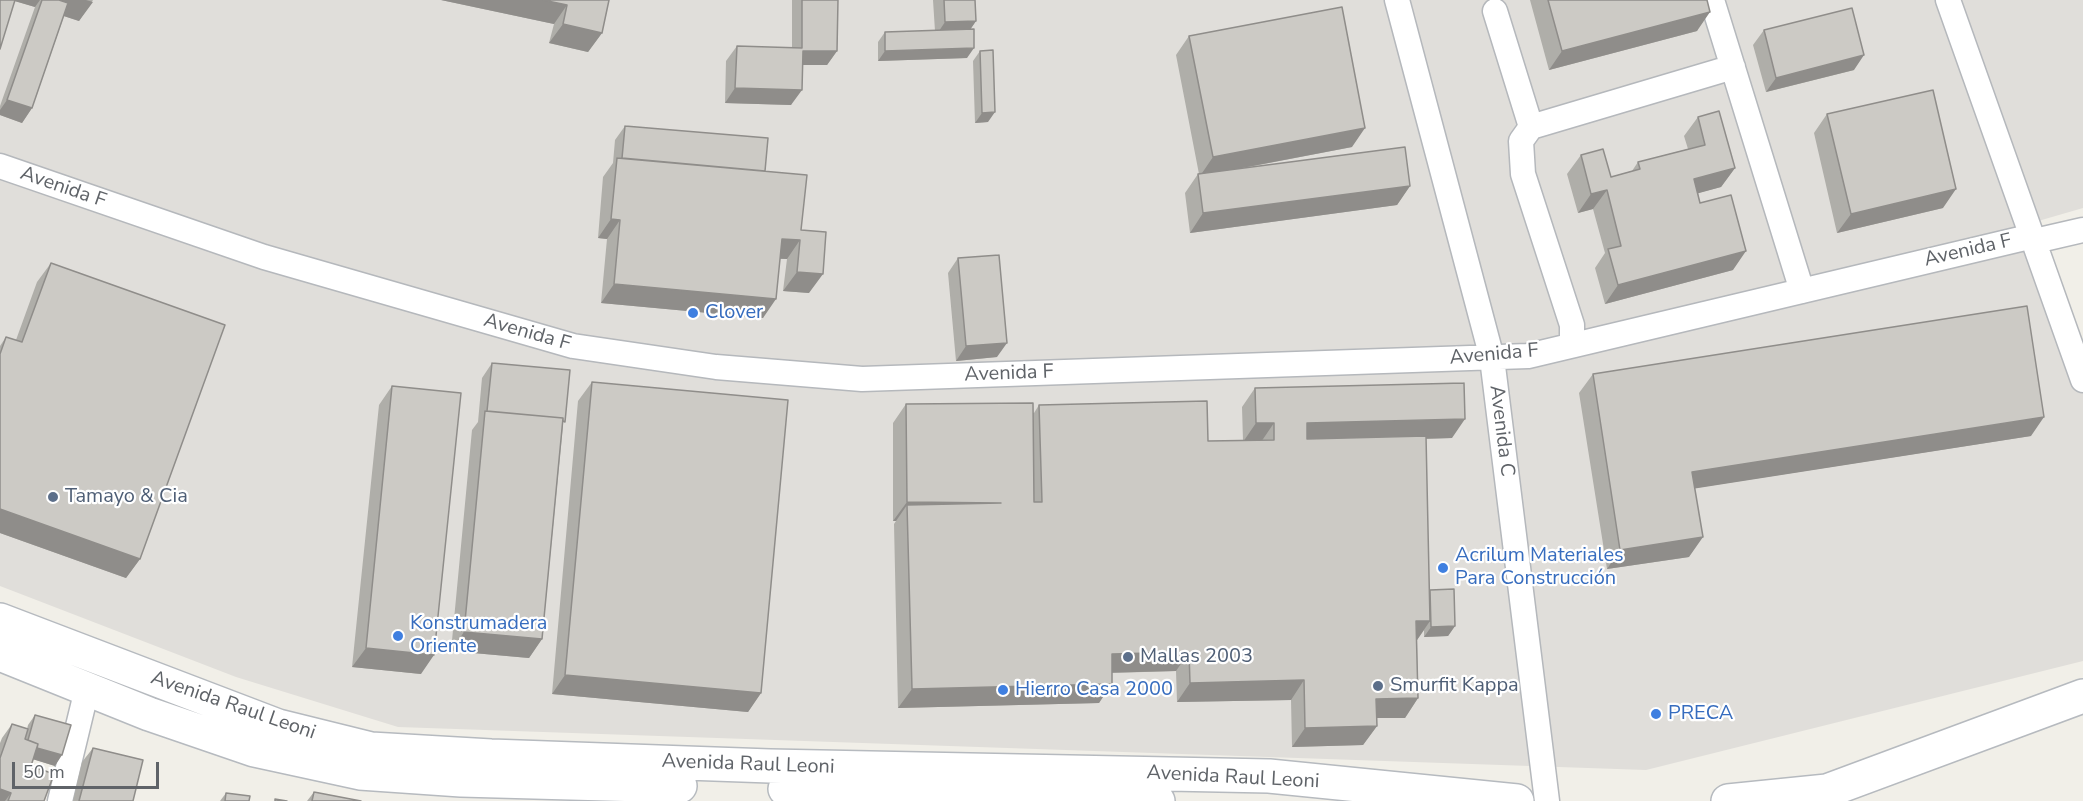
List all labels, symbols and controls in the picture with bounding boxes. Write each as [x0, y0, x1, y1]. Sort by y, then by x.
street label: Avenida F [17, 162, 109, 214]
street label: Avenida F [1922, 229, 2014, 273]
place label: Clover [705, 301, 763, 325]
marker: Clover [686, 306, 700, 320]
street label: Avenida F [481, 309, 573, 357]
street label: Avenida F [1449, 339, 1539, 371]
street label: Avenida F [964, 360, 1054, 388]
street label: Avenida C [1484, 384, 1518, 478]
place label: Tamayo & Cia [65, 485, 188, 509]
marker: Tamayo & Cia [46, 490, 60, 504]
place label: Acrilum Materiales Para Construcción [1455, 544, 1624, 591]
marker: Acrilum Materiales Para Construcción [1436, 561, 1450, 575]
place label: Konstrumadera Oriente [410, 612, 547, 659]
marker: Konstrumadera Oriente [391, 629, 405, 643]
place label: Mallas 2003 [1140, 645, 1253, 669]
marker: Mallas 2003 [1121, 650, 1135, 664]
street label: Avenida Raul Leoni [147, 666, 319, 746]
place label: Smurfit Kappa [1390, 674, 1519, 698]
place label: Hierro Casa 2000 [1015, 678, 1173, 702]
marker: Smurfit Kappa [1371, 679, 1385, 693]
marker: Hierro Casa 2000 [996, 683, 1010, 697]
place label: PRECA [1668, 702, 1733, 726]
marker: PRECA [1649, 707, 1663, 721]
scale bar [15, 750, 162, 788]
street label: Avenida Raul Leoni [661, 750, 835, 780]
text: 50 m [23, 760, 65, 784]
street label: Avenida Raul Leoni [1146, 761, 1320, 795]

